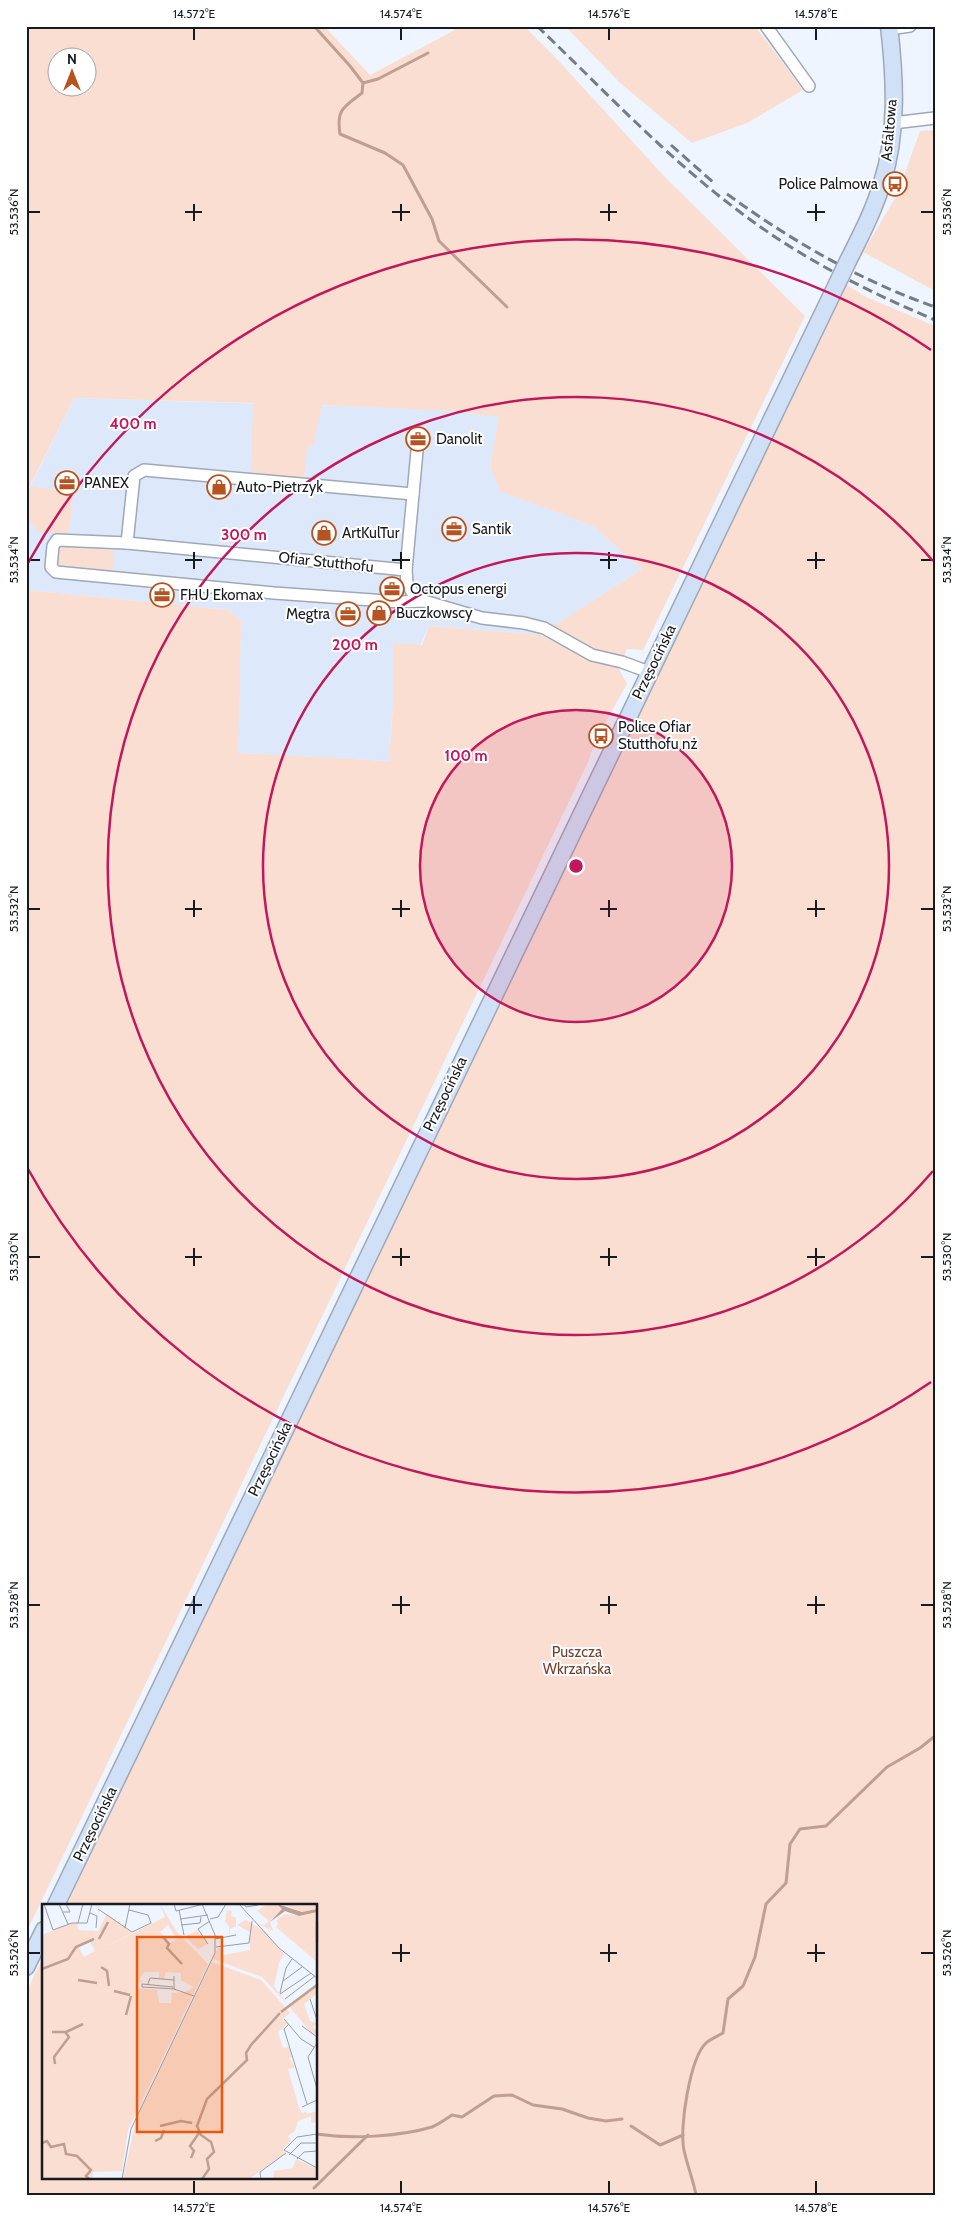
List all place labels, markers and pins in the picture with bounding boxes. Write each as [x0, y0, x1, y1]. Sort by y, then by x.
bus stop icon: Police Palmowa [882, 171, 908, 197]
place label: Police Palmowa [778, 175, 879, 193]
office icon: Danolit [405, 426, 431, 452]
place label: Danolit [436, 430, 482, 448]
office icon: PANEX [54, 470, 80, 496]
place label: PANEX [84, 474, 129, 492]
shop icon: Auto-Pietrzyk [206, 474, 232, 500]
place label: Auto-Pietrzyk [236, 478, 323, 496]
office icon: Santik [441, 516, 467, 542]
shop icon: ArtKulTur [311, 520, 337, 546]
place label: Santik [472, 520, 511, 538]
place label: ArtKulTur [342, 524, 400, 542]
office icon: Octopus energi [379, 576, 405, 602]
place label: Octopus energi [410, 580, 507, 598]
office icon: FHU Ekomax [149, 582, 175, 608]
place label: FHU Ekomax [180, 586, 263, 604]
shop icon: Buczkowscy [366, 600, 392, 626]
office icon: Megtra [335, 601, 361, 627]
place label: Buczkowscy [396, 604, 473, 622]
place label: Megtra [286, 605, 331, 623]
place label: Police Ofiar Stutthofu nż [618, 718, 698, 753]
bus stop icon: Police Ofiar Stutthofu nż [588, 723, 614, 749]
centre of rings [567, 857, 585, 875]

